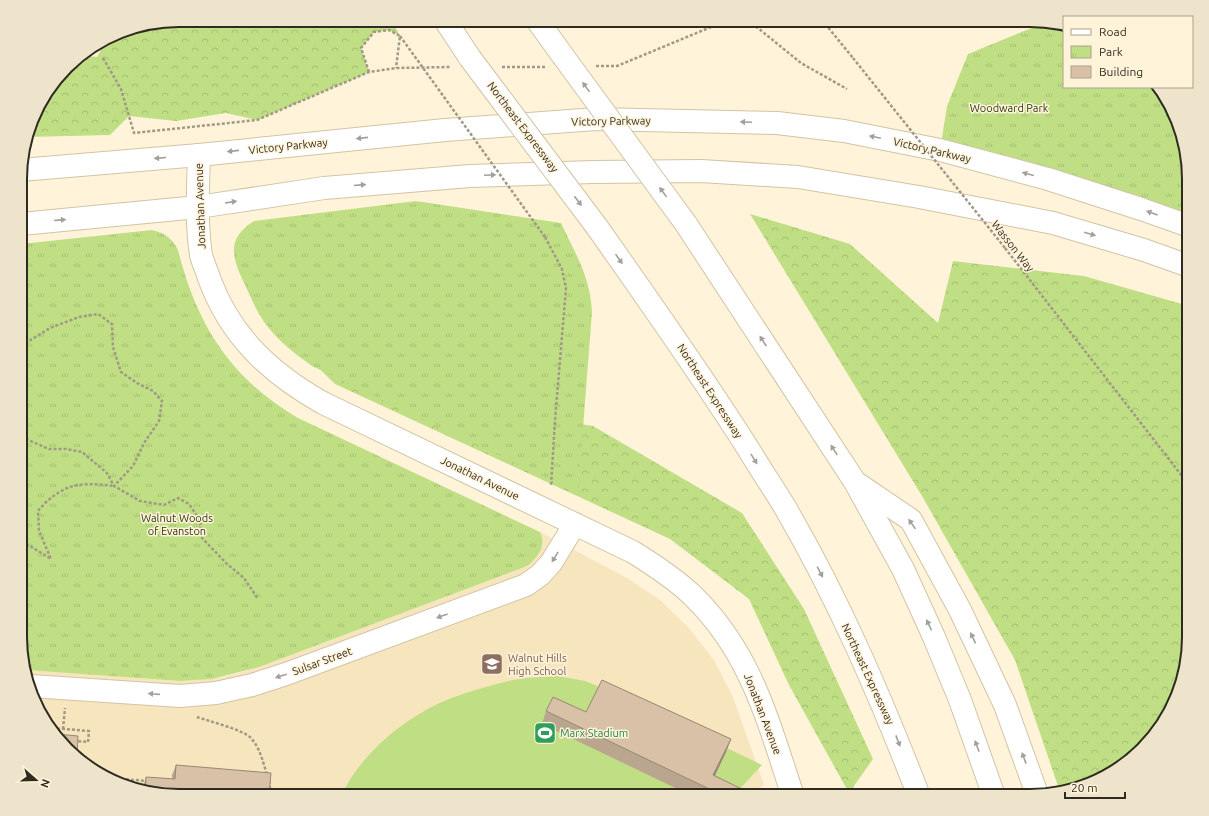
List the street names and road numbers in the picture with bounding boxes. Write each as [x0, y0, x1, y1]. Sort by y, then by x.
street label: Northeast Expressway [485, 79, 561, 175]
street label: Victory Parkway [571, 114, 652, 128]
street label: Victory Parkway [892, 135, 973, 165]
street label: Victory Parkway [248, 136, 329, 156]
street label: Jonathan Avenue [193, 163, 207, 249]
street label: Wasson Way [989, 218, 1037, 274]
street label: Northeast Expressway [675, 342, 745, 441]
street label: Jonathan Avenue [439, 454, 521, 502]
street label: Northeast Expressway [839, 622, 897, 727]
street label: Sulsar Street [290, 644, 354, 677]
street label: Jonathan Avenue [742, 672, 784, 756]

